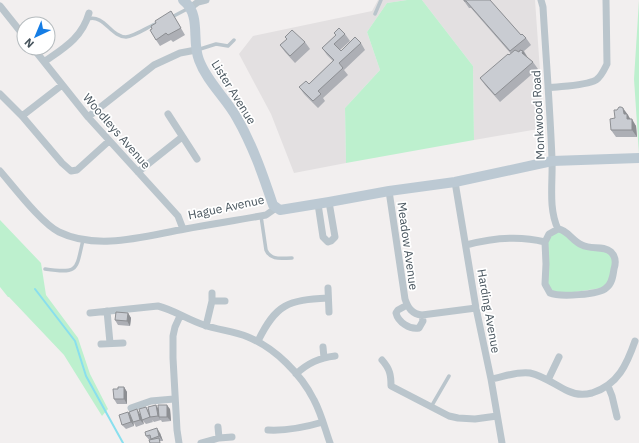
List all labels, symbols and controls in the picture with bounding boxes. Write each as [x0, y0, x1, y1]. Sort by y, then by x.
north arrow [16, 16, 56, 56]
text: N [21, 35, 37, 51]
street label: Lister Avenue [208, 57, 260, 127]
street label: Monkwood Road [528, 70, 548, 160]
street label: Woodleys Avenue [80, 90, 154, 172]
street label: Hague Avenue [187, 192, 266, 222]
street label: Meadow Avenue [394, 201, 422, 291]
street label: Harding Avenue [474, 268, 504, 355]

